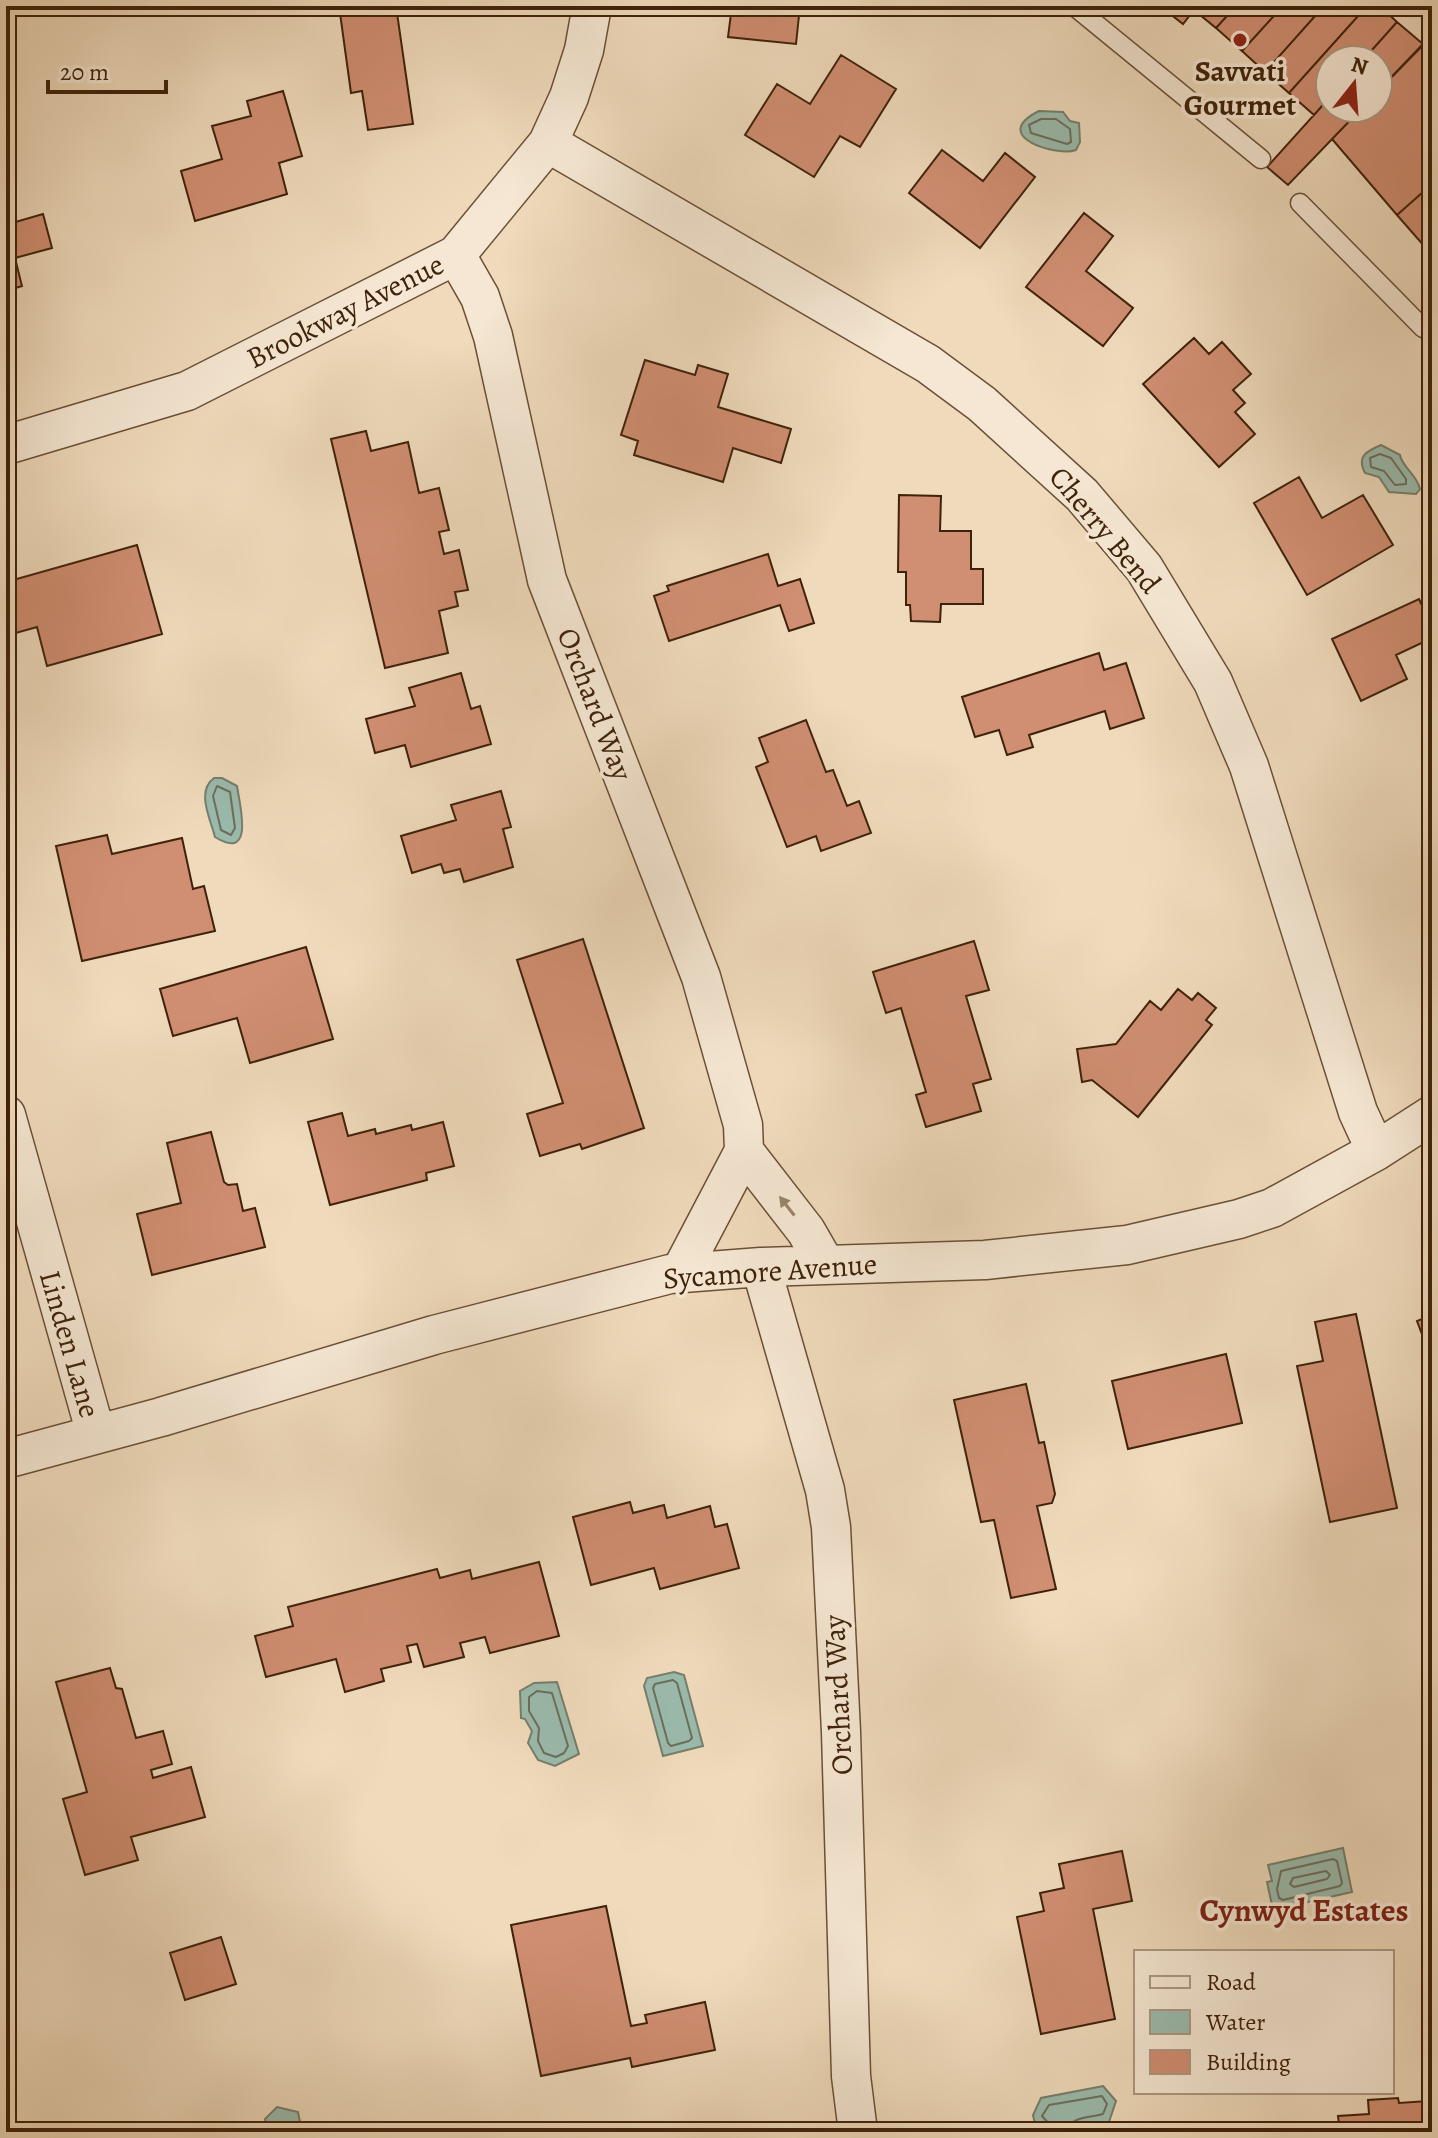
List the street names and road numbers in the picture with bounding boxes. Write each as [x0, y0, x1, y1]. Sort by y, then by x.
street label: Brookway Avenue [240, 244, 450, 378]
street label: Cherry Bend [1040, 458, 1171, 603]
street label: Orchard Way [548, 622, 643, 787]
street label: Sycamore Avenue [662, 1244, 878, 1298]
street label: Linden Lane [30, 1266, 110, 1422]
street label: Orchard Way [814, 1613, 862, 1776]

